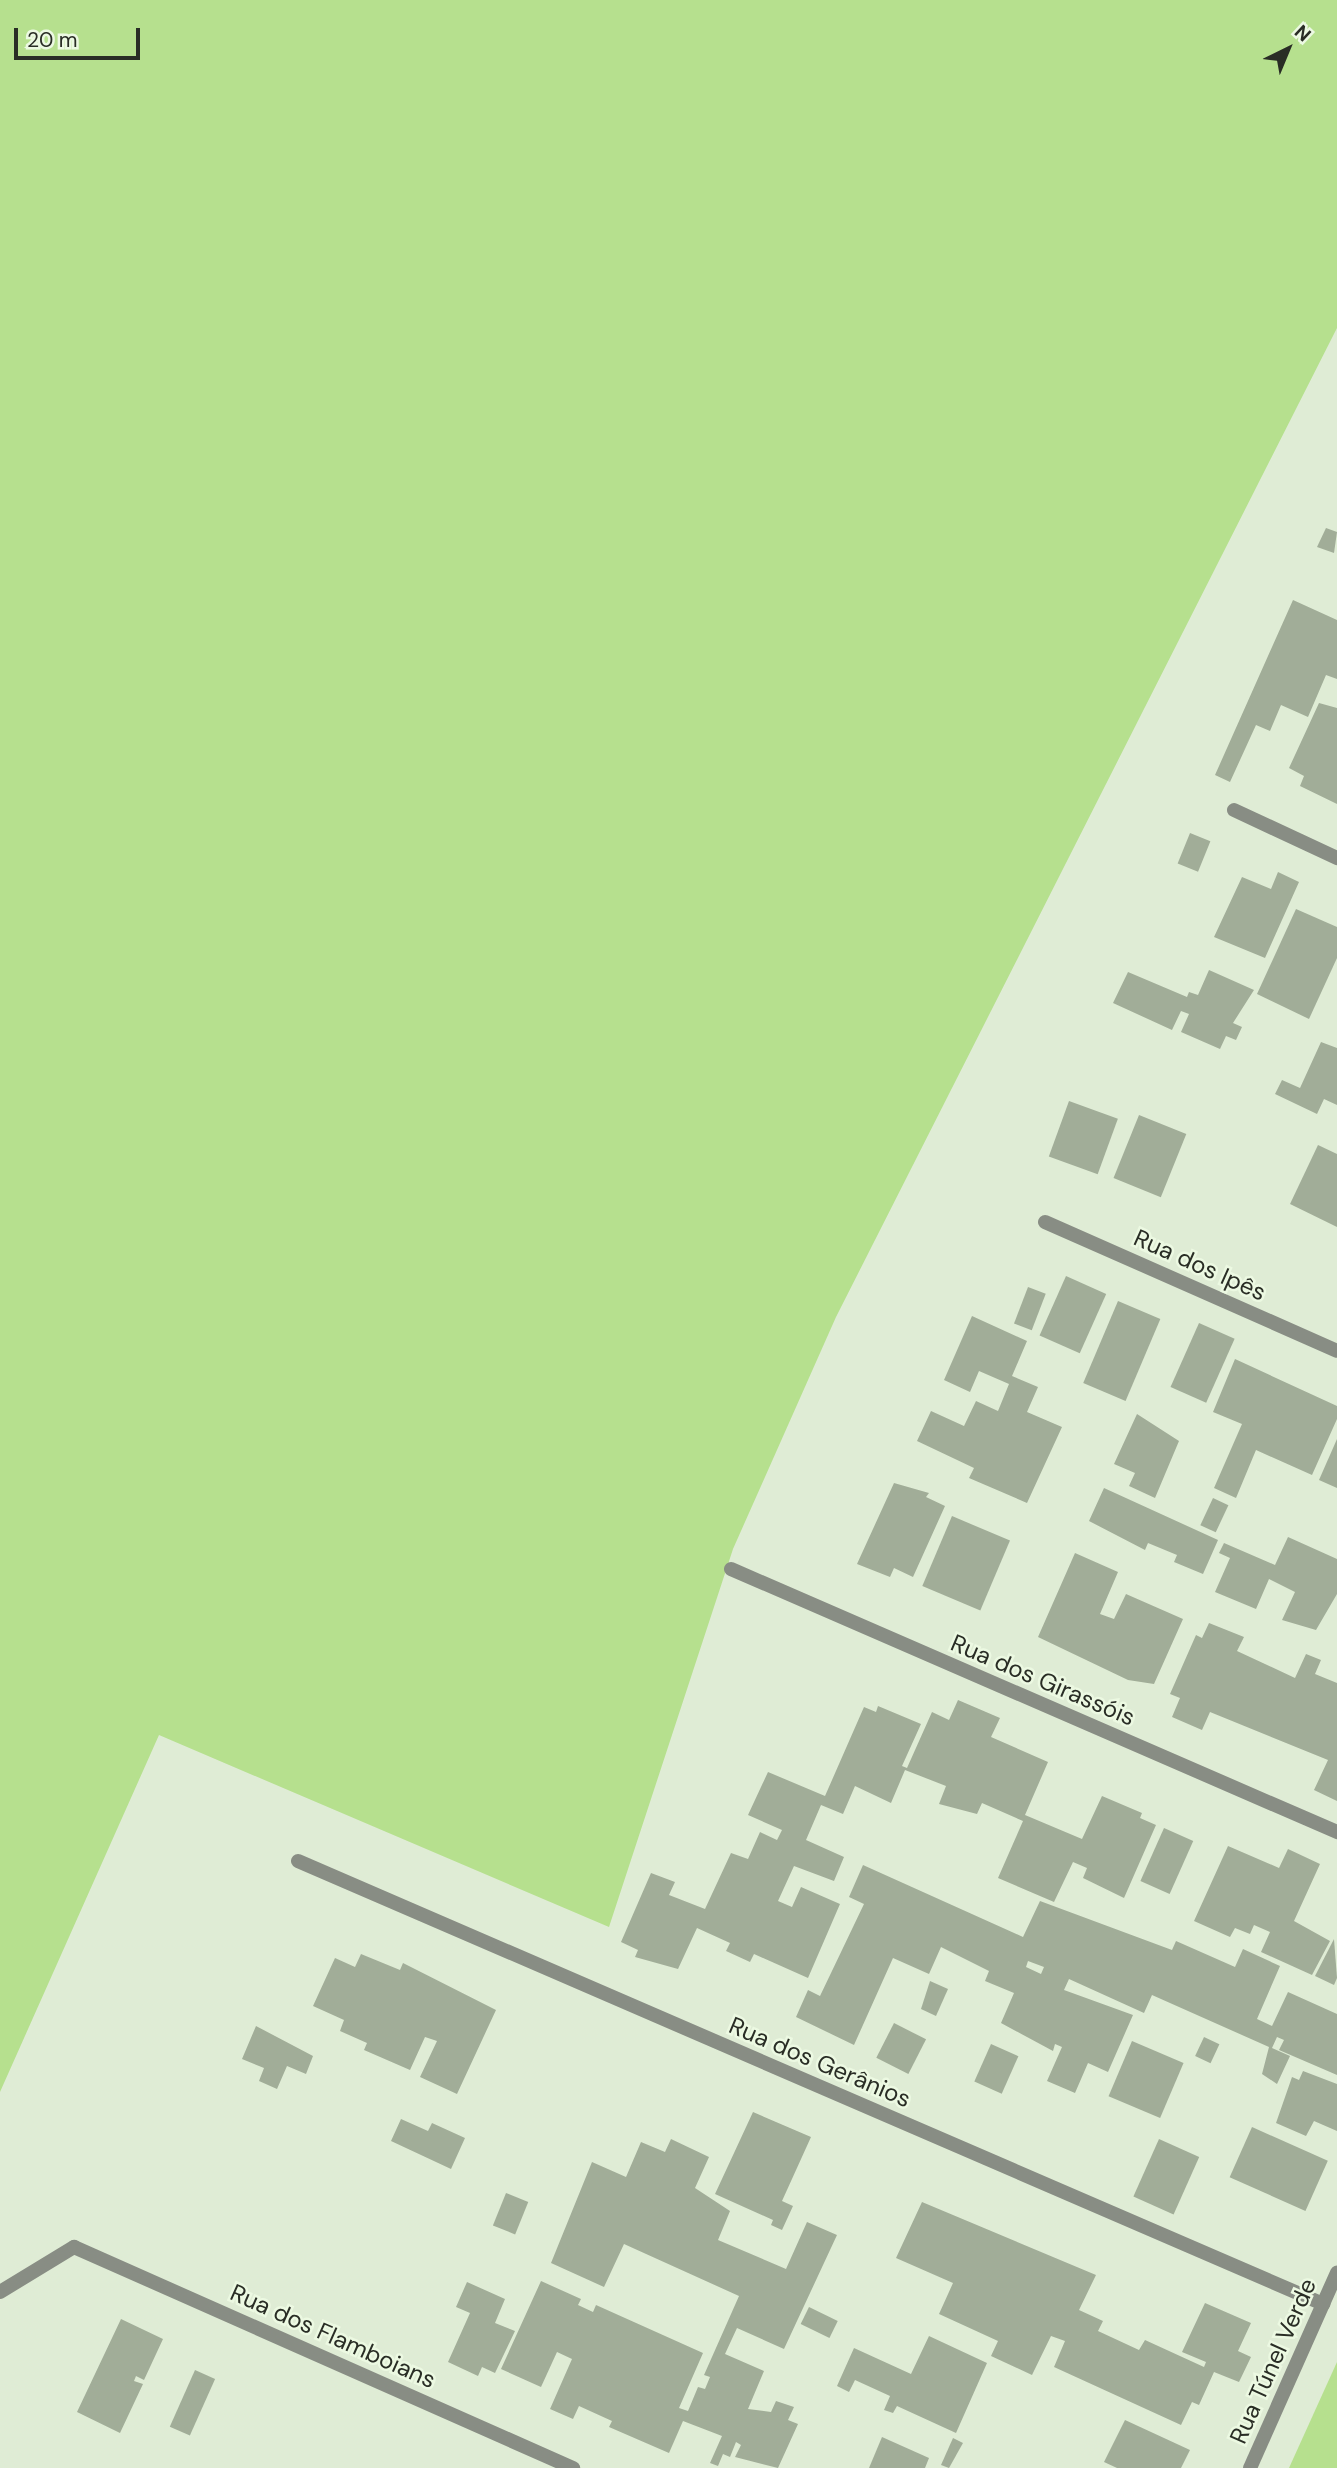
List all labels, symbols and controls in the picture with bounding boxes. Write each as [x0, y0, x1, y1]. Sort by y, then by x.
scale bar [18, 14, 144, 58]
north arrow [1253, 14, 1323, 84]
text: N [1289, 19, 1316, 47]
text: 20 m [27, 26, 78, 54]
street label: Rua dos Ipês [1130, 1223, 1270, 1307]
street label: Rua dos Girassóis [947, 1628, 1139, 1732]
street label: Rua dos Gerânios [725, 2011, 915, 2113]
street label: Rua Túnel Verde [1224, 2274, 1322, 2448]
street label: Rua dos Flamboians [226, 2278, 440, 2394]

